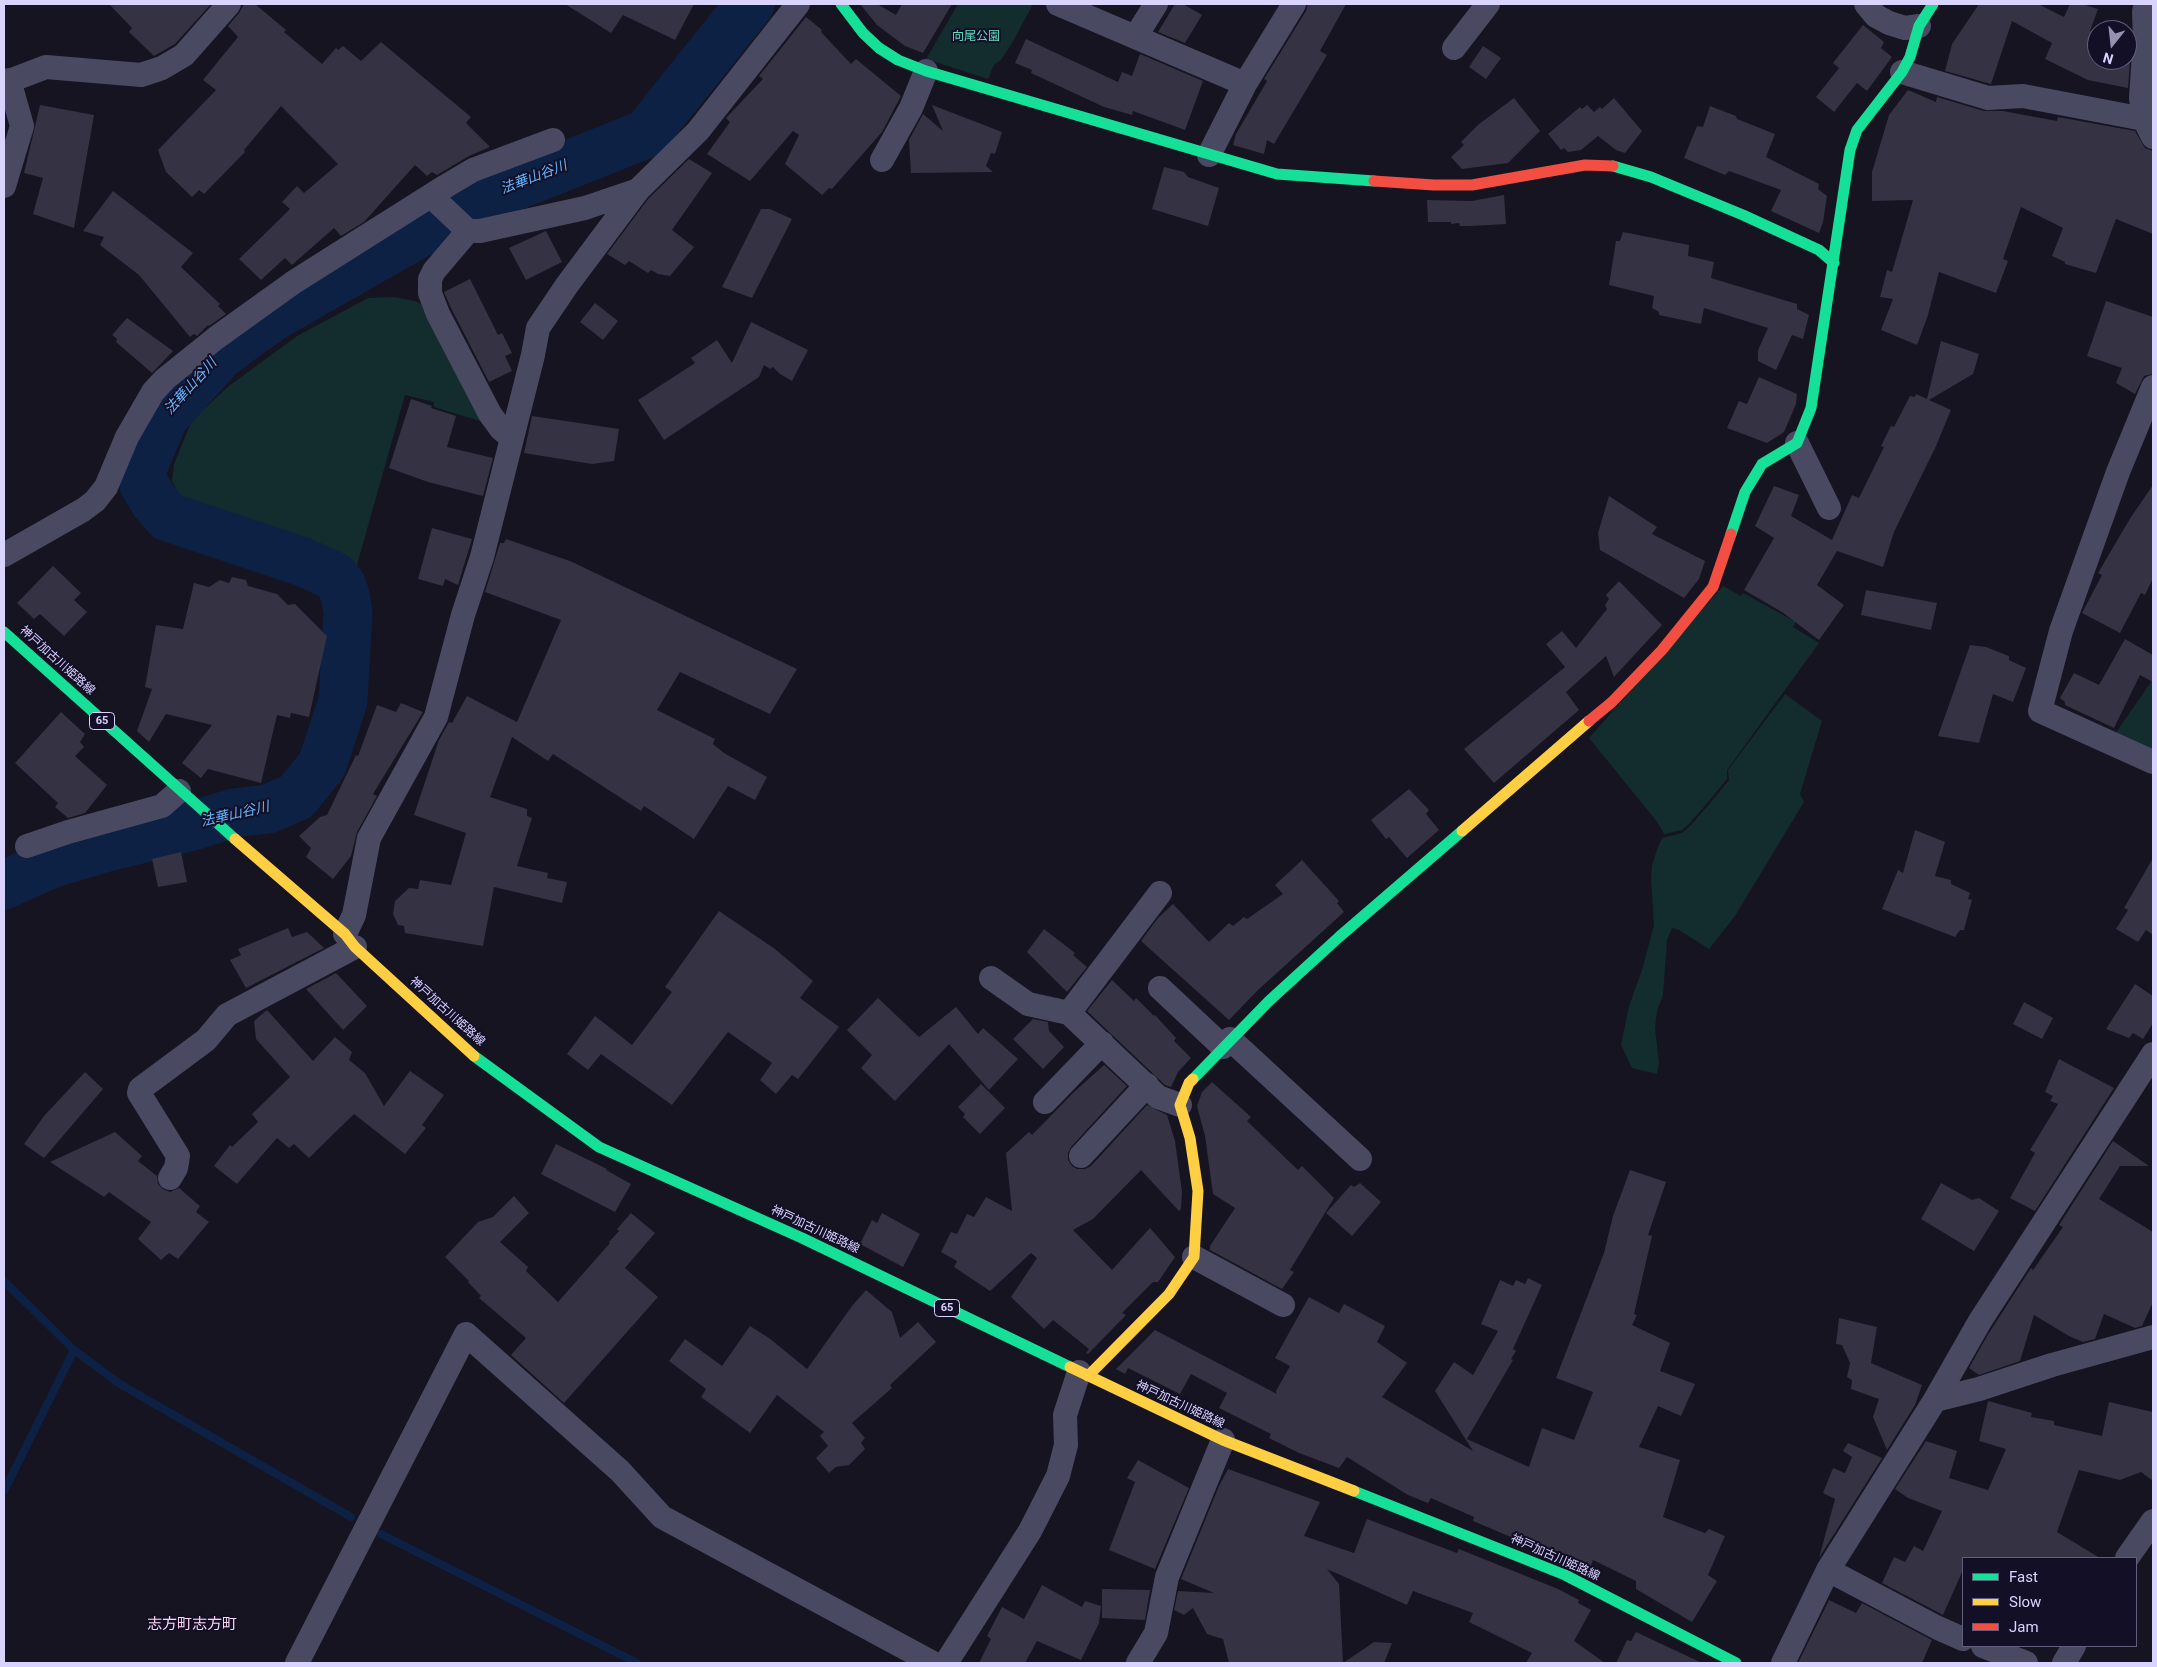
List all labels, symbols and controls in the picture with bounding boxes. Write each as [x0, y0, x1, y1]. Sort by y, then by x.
north arrow [2087, 20, 2137, 70]
park label: 向尾公園 [952, 30, 1000, 44]
text: N [2101, 49, 2115, 68]
water label: 法華山谷川 [498, 158, 570, 198]
water label: 法華山谷川 [161, 355, 221, 419]
street label: 神戸加古川姫路線 [17, 624, 97, 698]
road number: 65 [90, 712, 114, 729]
water label: 法華山谷川 [199, 799, 271, 831]
street label: 神戸加古川姫路線 [407, 975, 487, 1049]
street label: 神戸加古川姫路線 [768, 1203, 862, 1257]
road number: 65 [934, 1300, 960, 1316]
street label: 神戸加古川姫路線 [1133, 1378, 1227, 1432]
street label: 神戸加古川姫路線 [1508, 1532, 1602, 1584]
legend [1962, 1557, 2137, 1647]
text: Fast [2009, 1568, 2038, 1586]
text: Slow [2009, 1593, 2041, 1611]
district label: 志方町志方町 [147, 1616, 237, 1634]
text: Jam [2009, 1618, 2039, 1636]

